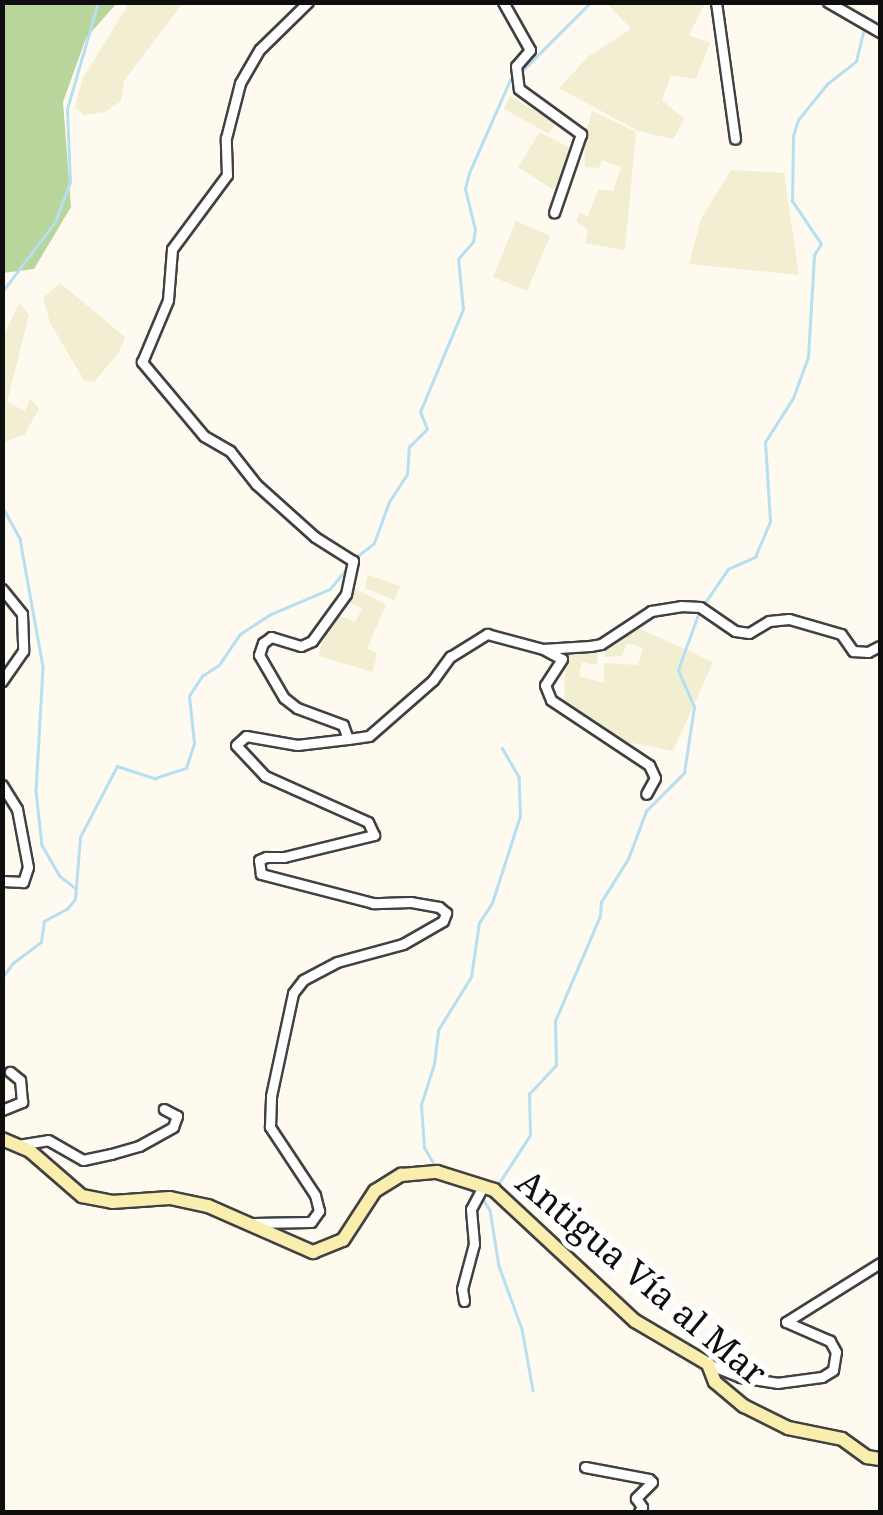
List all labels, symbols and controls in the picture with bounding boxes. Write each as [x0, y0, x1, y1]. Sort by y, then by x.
street label: Antigua Vía al Mar [509, 1160, 775, 1394]

